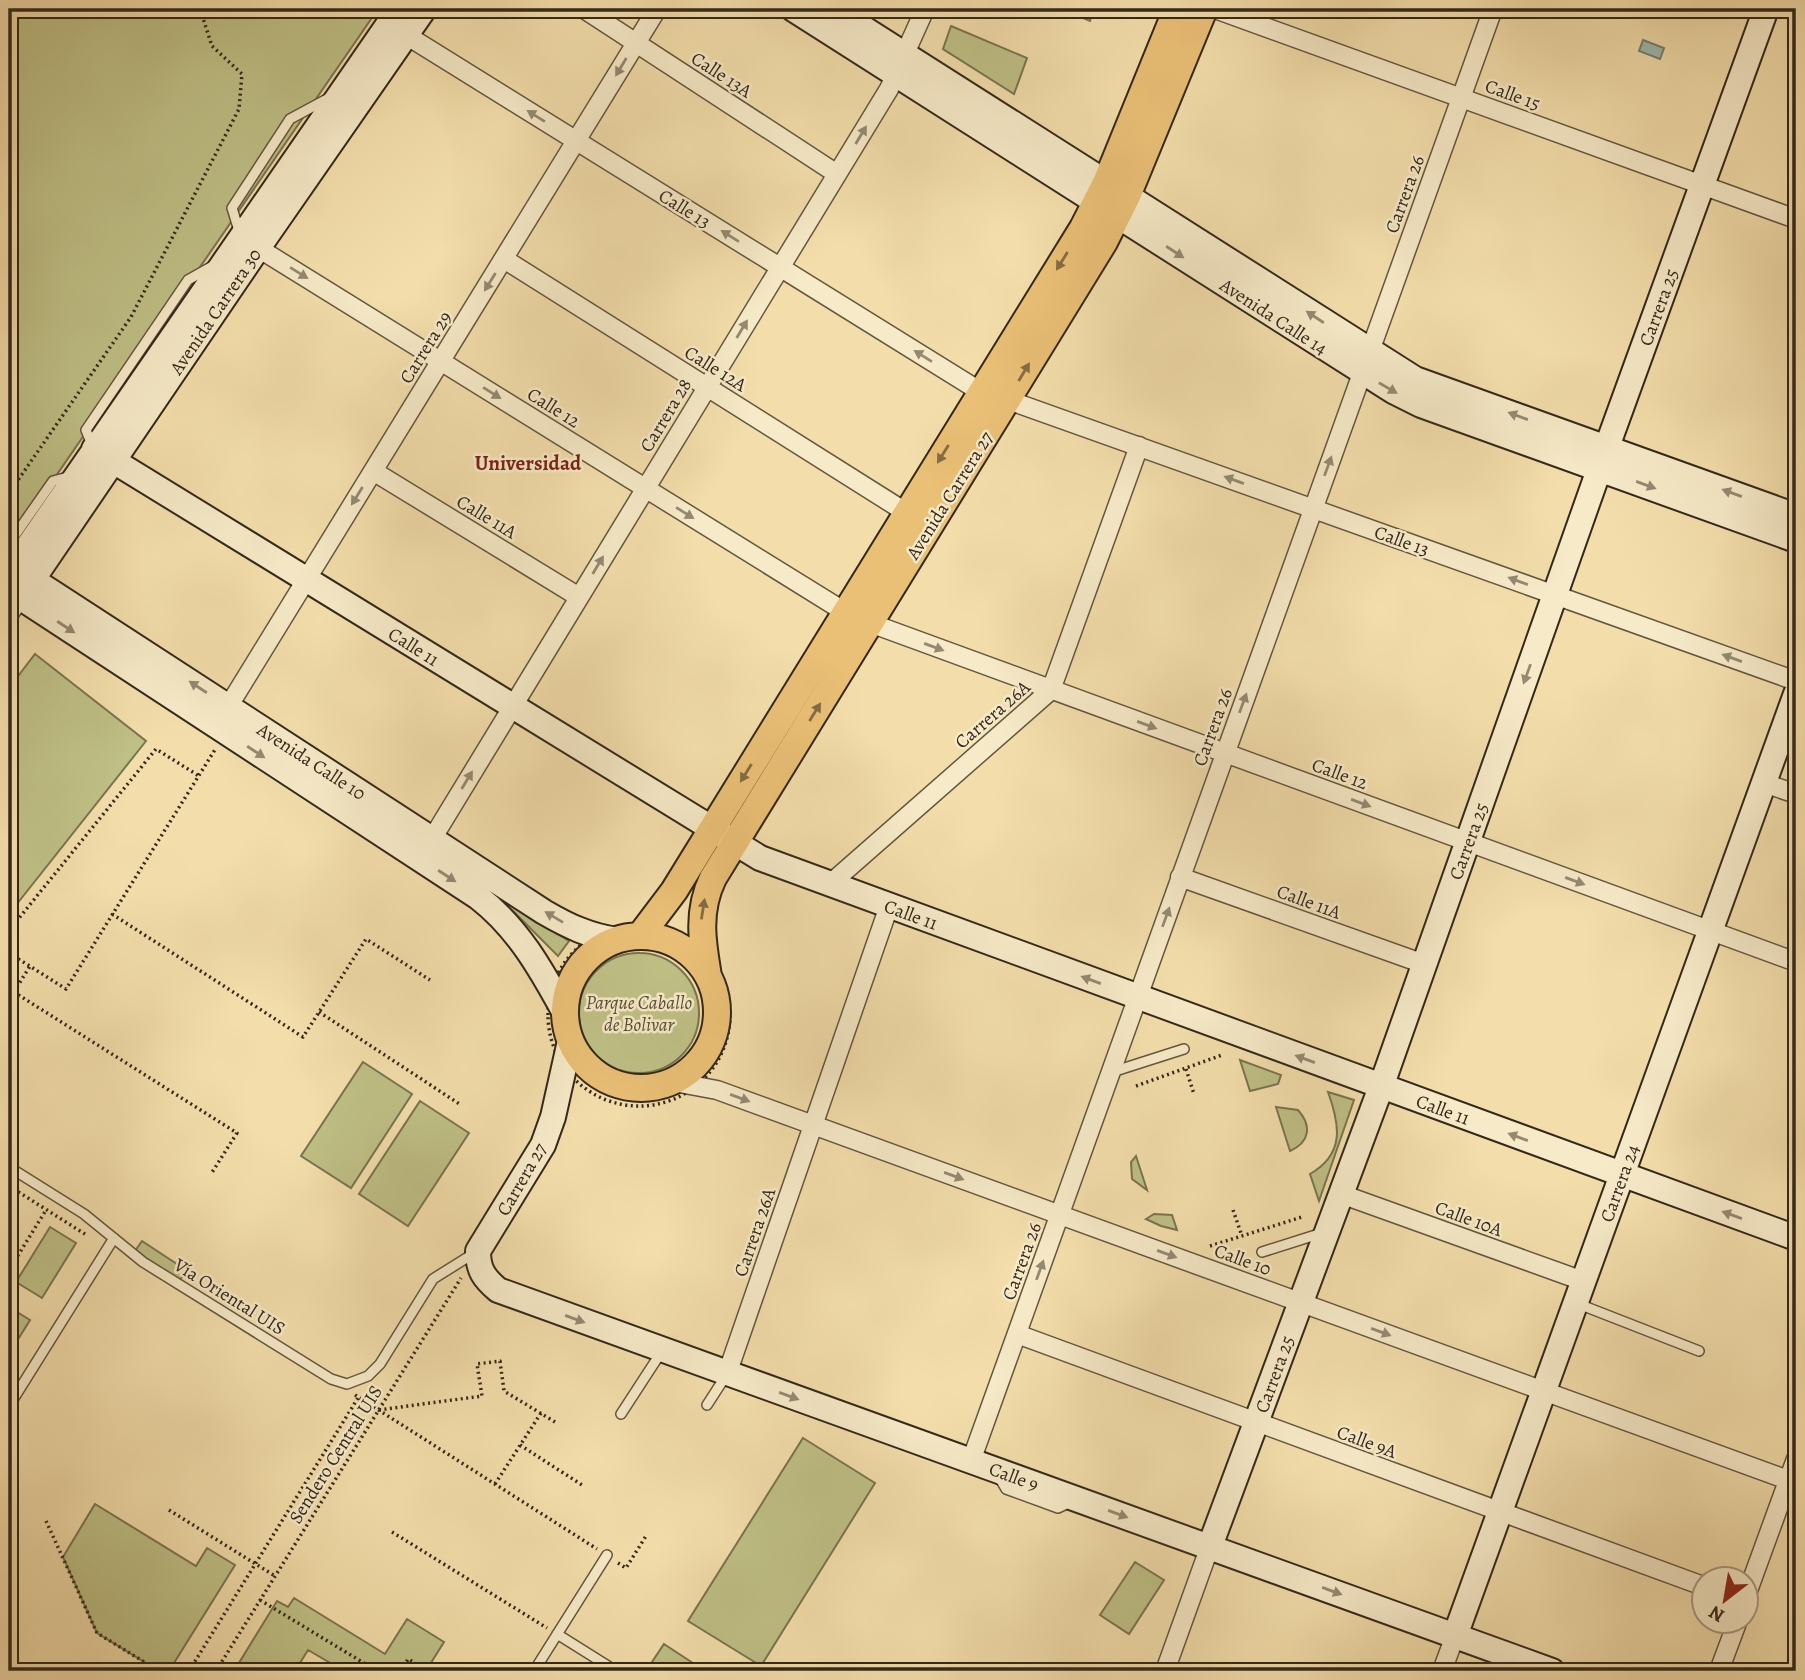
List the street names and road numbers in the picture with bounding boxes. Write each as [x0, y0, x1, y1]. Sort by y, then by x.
street label: Calle 13A [686, 45, 758, 105]
street label: Calle 15 [1481, 73, 1544, 117]
street label: Carrera 26 [1379, 152, 1431, 237]
street label: Calle 13 [654, 183, 715, 235]
street label: Avenida Carrera 30 [163, 243, 268, 381]
street label: Carrera 25 [1633, 265, 1685, 350]
street label: Avenida Calle 14 [1214, 272, 1333, 362]
street label: Carrera 29 [393, 306, 458, 389]
street label: Calle 12A [679, 340, 752, 399]
street label: Carrera 28 [634, 374, 698, 457]
street label: Calle 12 [522, 382, 585, 434]
street label: Avenida Carrera 27 [900, 427, 1000, 565]
street label: Calle 11A [451, 489, 522, 546]
street label: Calle 13 [1371, 519, 1433, 563]
street label: Calle 11 [383, 621, 444, 673]
street label: Carrera 26A [949, 674, 1037, 755]
street label: Carrera 26 [1187, 685, 1239, 770]
street label: Avenida Calle 10 [251, 716, 371, 807]
street label: Calle 12 [1308, 752, 1371, 796]
street label: Carrera 25 [1443, 799, 1495, 884]
street label: Calle 11A [1273, 878, 1345, 926]
street label: Calle 11 [880, 893, 942, 937]
street label: Calle 11 [1412, 1088, 1474, 1132]
street label: Carrera 27 [491, 1138, 553, 1221]
street label: Carrera 24 [1594, 1140, 1646, 1226]
street label: Carrera 26A [728, 1184, 783, 1280]
street label: Calle 10A [1431, 1195, 1507, 1243]
street label: Carrera 26 [996, 1219, 1048, 1304]
street label: Calle 10 [1211, 1238, 1275, 1282]
street label: Vía Oriental UIS [168, 1252, 290, 1341]
street label: Carrera 25 [1249, 1332, 1301, 1417]
street label: Sendero Central UIS [283, 1380, 389, 1529]
street label: Calle 9A [1333, 1419, 1401, 1465]
street label: Calle 9 [985, 1456, 1042, 1498]

